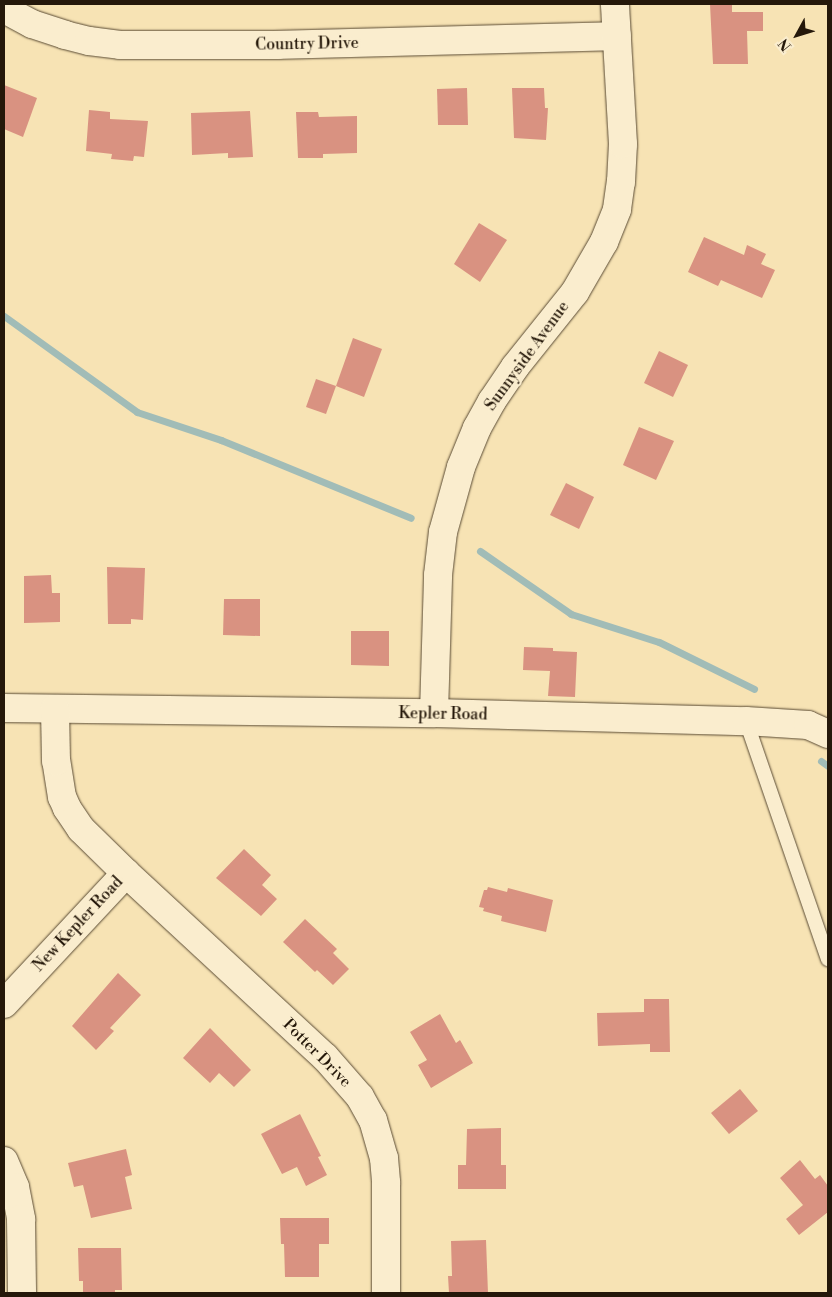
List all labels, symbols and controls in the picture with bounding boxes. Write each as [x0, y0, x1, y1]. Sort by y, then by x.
north arrow [772, 10, 822, 60]
street label: Country Drive [255, 33, 359, 55]
text: N [775, 34, 796, 54]
street label: Sunnyside Avenue [481, 298, 573, 414]
street label: Kepler Road [398, 704, 488, 724]
street label: New Kepler Road [29, 872, 127, 976]
street label: Potter Drive [279, 1015, 355, 1091]

